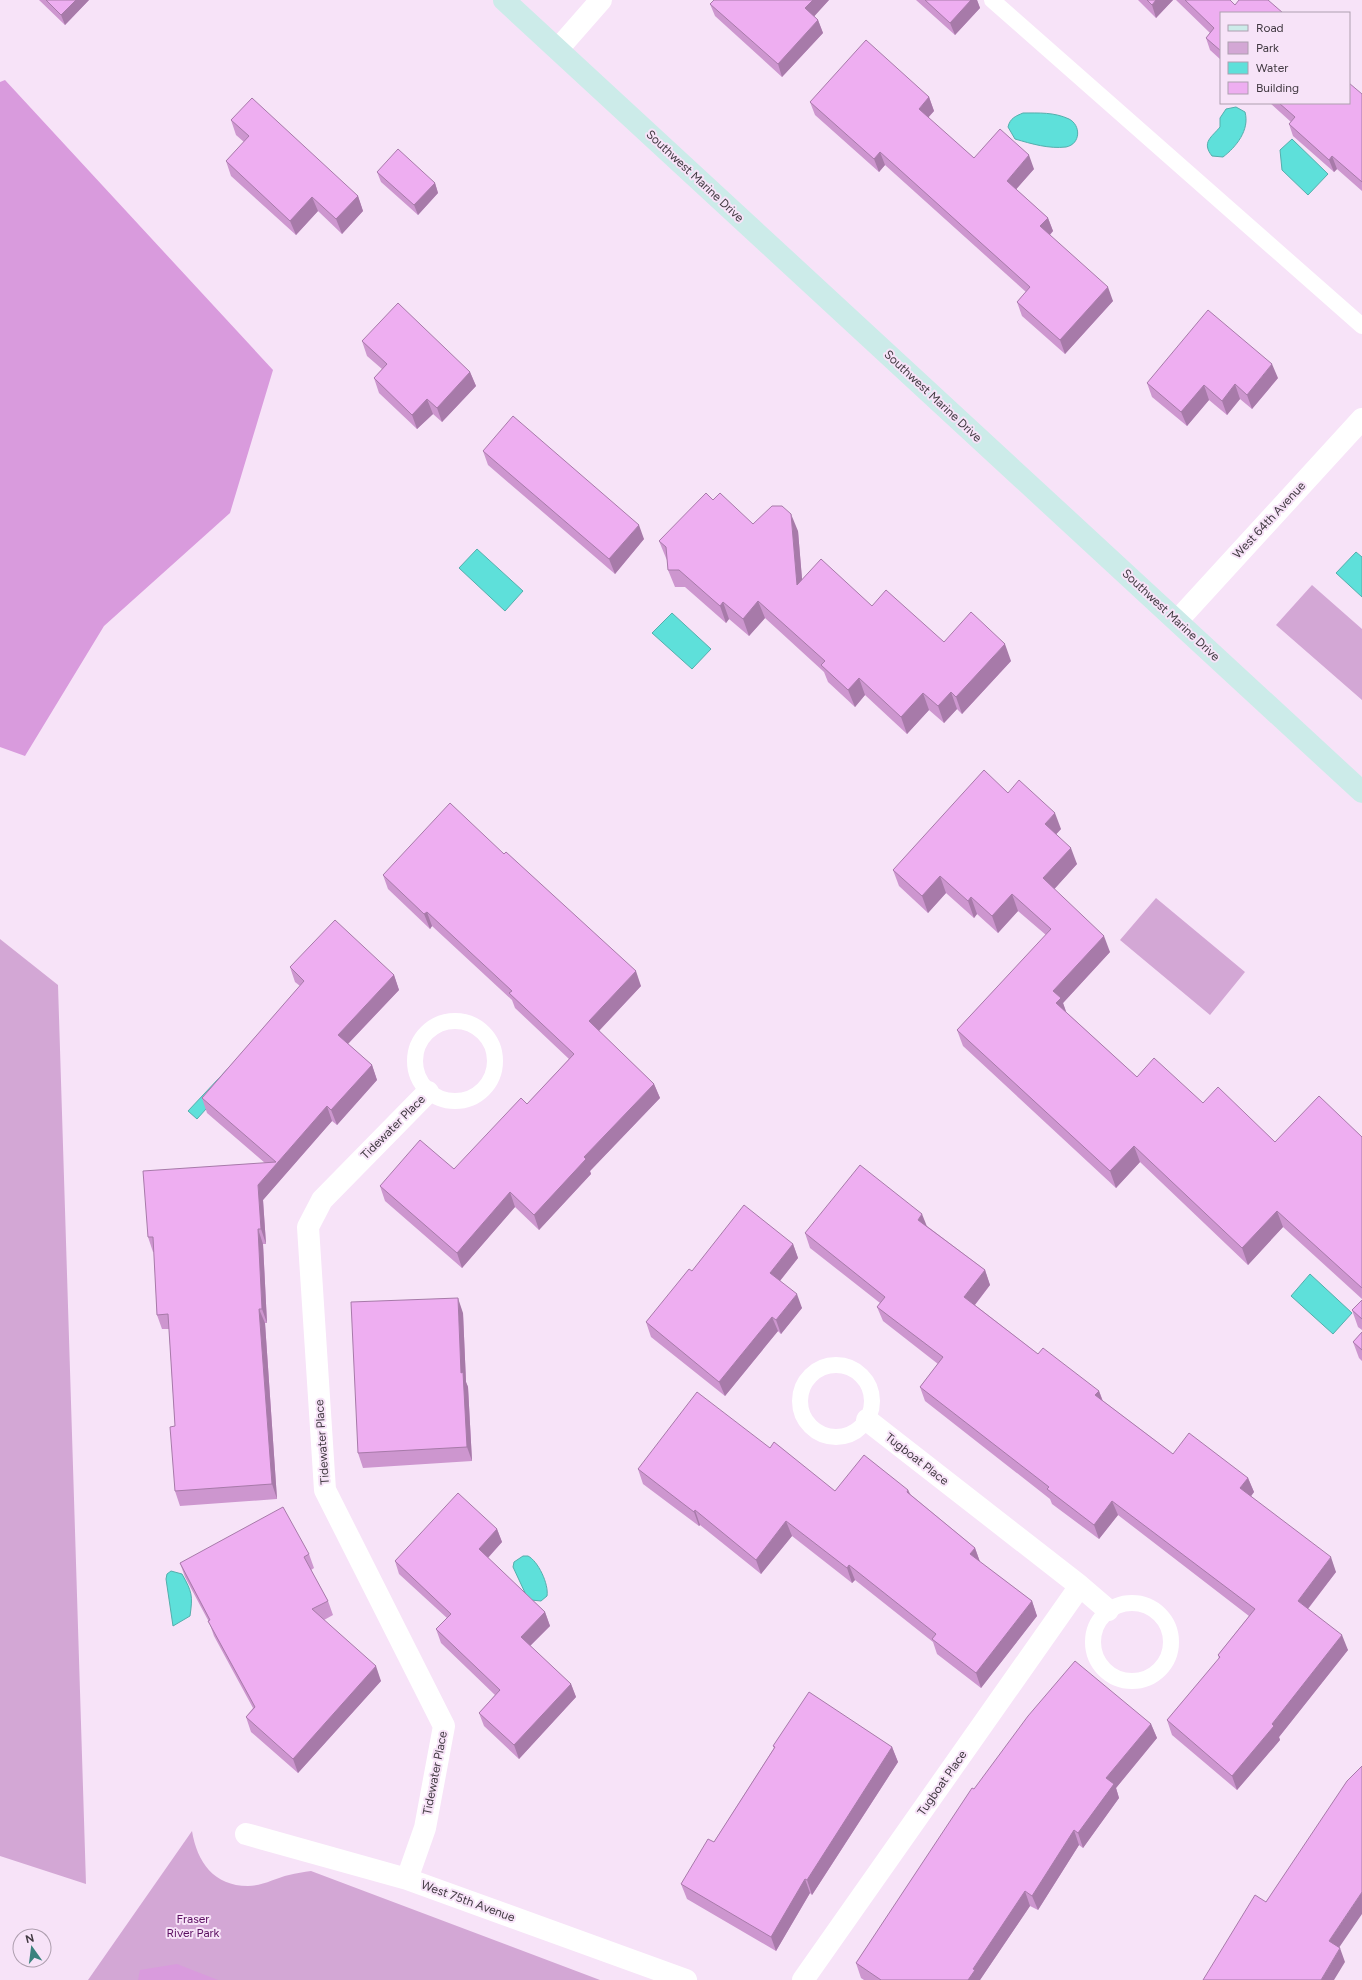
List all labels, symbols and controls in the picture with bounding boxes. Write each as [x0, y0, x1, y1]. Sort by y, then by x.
legend [1220, 12, 1350, 104]
text: Road [1256, 21, 1284, 35]
text: Park [1256, 41, 1279, 55]
text: Water [1256, 61, 1288, 75]
text: Building [1256, 81, 1299, 95]
street label: Southwest Marine Drive [643, 127, 747, 225]
street label: Southwest Marine Drive [881, 347, 985, 445]
street label: West 64th Avenue [1230, 478, 1308, 561]
street label: Southwest Marine Drive [1119, 566, 1223, 664]
street label: Tidewater Place [358, 1092, 428, 1162]
street label: Tidewater Place [312, 1399, 332, 1485]
street label: Tugboat Place [883, 1430, 952, 1488]
street label: Tidewater Place [420, 1729, 450, 1816]
street label: Tugboat Place [914, 1747, 970, 1818]
street label: West 75th Avenue [419, 1878, 517, 1925]
park label: Fraser River Park [167, 1912, 220, 1940]
north arrow [12, 1928, 52, 1968]
text: N [24, 1931, 35, 1946]

